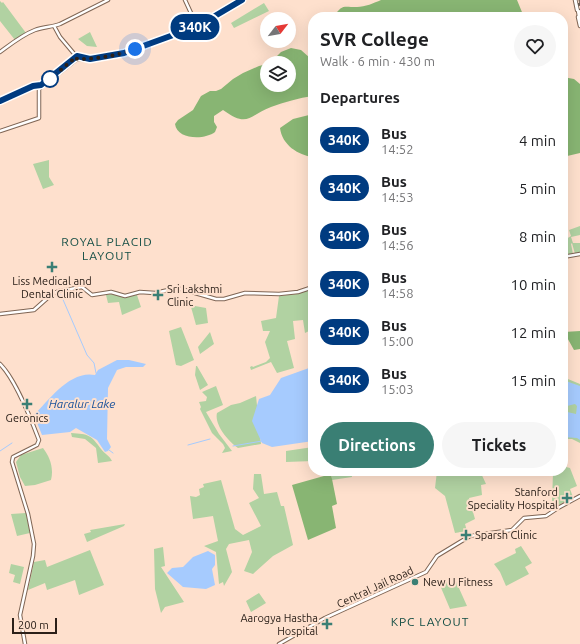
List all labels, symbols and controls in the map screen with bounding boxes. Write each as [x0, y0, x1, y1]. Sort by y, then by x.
north arrow [260, 12, 296, 48]
map controls [260, 12, 296, 92]
line badge: 340K [167, 14, 223, 40]
text: 340K [179, 19, 212, 35]
button: heart [514, 25, 556, 67]
text: SVR College [320, 28, 429, 50]
your location [125, 39, 145, 59]
text: Walk · 6 min · 430 m [320, 54, 435, 68]
button: layers [260, 56, 296, 92]
unlabelled marker [41, 70, 59, 88]
text: Departures [320, 89, 400, 106]
text: Bus [381, 125, 407, 142]
text: 340K [328, 132, 361, 148]
text: 4 min [519, 132, 556, 149]
text: 14:52 [381, 142, 414, 156]
text: Bus [381, 173, 407, 190]
text: 340K [328, 180, 361, 196]
text: 5 min [519, 180, 556, 197]
text: 14:53 [381, 190, 414, 204]
text: Bus [381, 221, 407, 238]
text: 340K [328, 228, 361, 244]
text: 8 min [519, 228, 556, 245]
district label: ROYAL PLACID LAYOUT [61, 235, 153, 262]
text: 14:56 [381, 238, 414, 252]
marker: Liss Medical and Dental Clinic [46, 261, 58, 273]
text: Bus [381, 269, 407, 286]
place label: Liss Medical and Dental Clinic [12, 275, 92, 300]
text: 340K [328, 276, 361, 292]
text: 10 min [510, 276, 556, 293]
place label: Sri Lakshmi Clinic [167, 283, 222, 308]
text: 14:58 [381, 286, 414, 300]
marker: Sri Lakshmi Clinic [152, 289, 164, 301]
text: Bus [381, 317, 407, 334]
text: 340K [328, 324, 361, 340]
text: 12 min [510, 324, 556, 341]
text: 15:00 [381, 334, 414, 348]
text: Bus [381, 365, 407, 382]
text: 340K [328, 372, 361, 388]
text: 15 min [510, 372, 556, 389]
text: 15:03 [381, 382, 414, 396]
water label: Haralur Lake [49, 397, 115, 410]
marker: Geronics [21, 398, 33, 410]
place label: Geronics [6, 412, 49, 424]
button: Directions [320, 422, 434, 468]
button: Tickets [442, 422, 556, 468]
place label: Stanford Speciality Hospital [468, 486, 558, 511]
marker: Stanford Speciality Hospital [561, 492, 573, 504]
marker: Sparsh Clinic [460, 529, 472, 541]
place label: Sparsh Clinic [475, 529, 537, 541]
street label: Central Jail Road [335, 564, 415, 610]
place label: New U Fitness [423, 576, 493, 588]
marker: New U Fitness [410, 577, 420, 587]
place label: Aarogya Hastha Hospital [240, 612, 318, 637]
district label: KPC LAYOUT [391, 615, 469, 628]
scale bar [12, 616, 57, 635]
marker: Aarogya Hastha Hospital [321, 618, 333, 630]
text: 200 m [18, 619, 49, 631]

